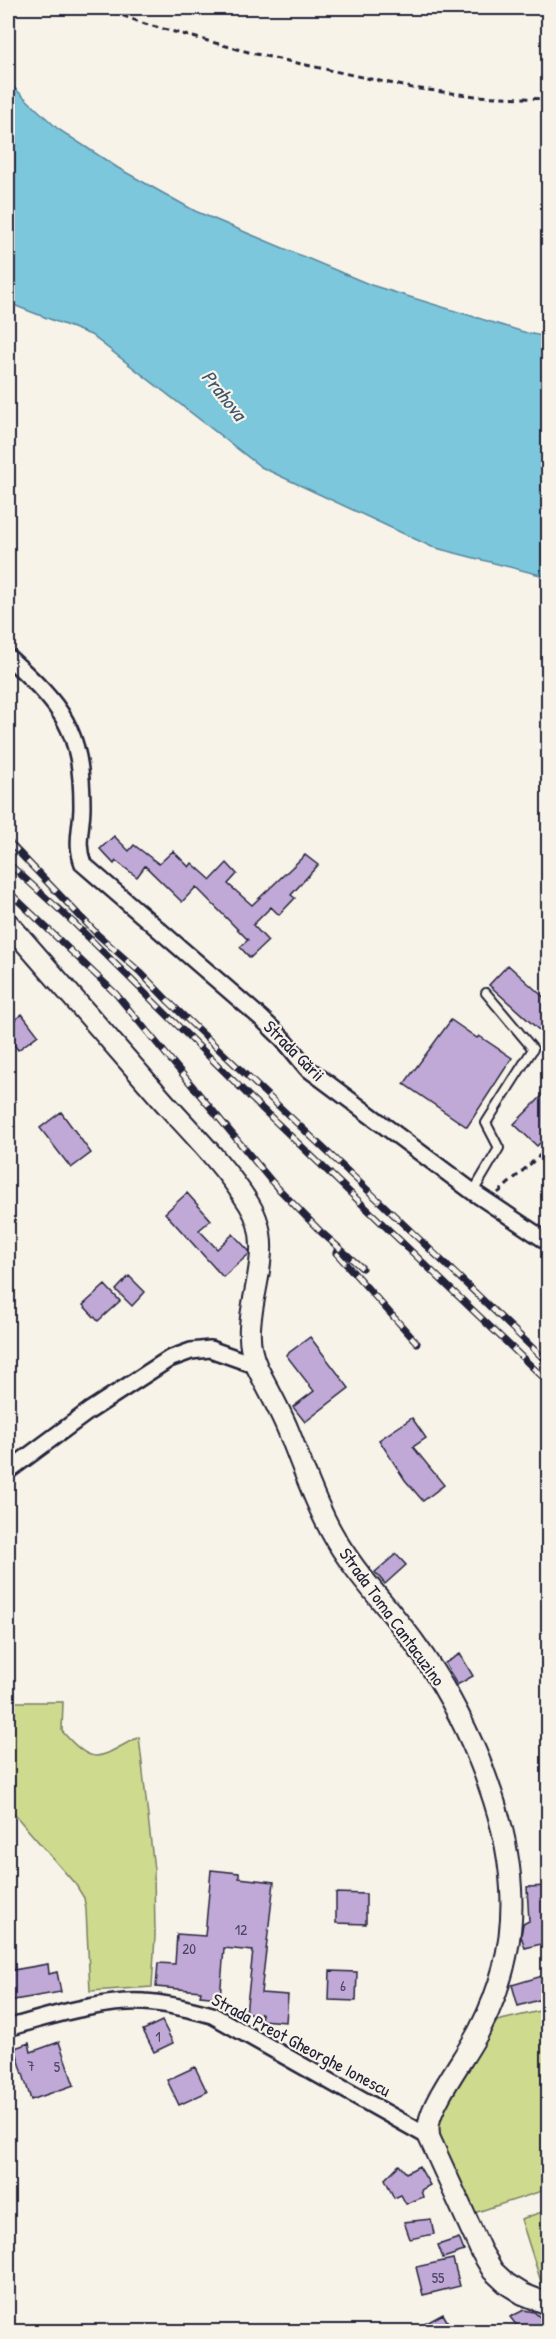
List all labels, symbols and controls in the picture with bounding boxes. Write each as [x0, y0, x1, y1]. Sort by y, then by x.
water label: Prahova [196, 364, 254, 427]
street label: Strada Gării [258, 1014, 331, 1087]
street label: Strada Toma Cantacuzino [334, 1542, 451, 1691]
house number: 12 [235, 1919, 247, 1940]
house number: 20 [182, 1938, 196, 1959]
house number: 6 [340, 1975, 346, 1996]
street label: Strada Preot Gheorghe Ionescu [207, 1987, 395, 2102]
house number: 1 [155, 2026, 161, 2047]
house number: 7 [27, 2055, 35, 2076]
house number: 5 [54, 2056, 61, 2077]
house number: 55 [432, 2267, 445, 2288]

